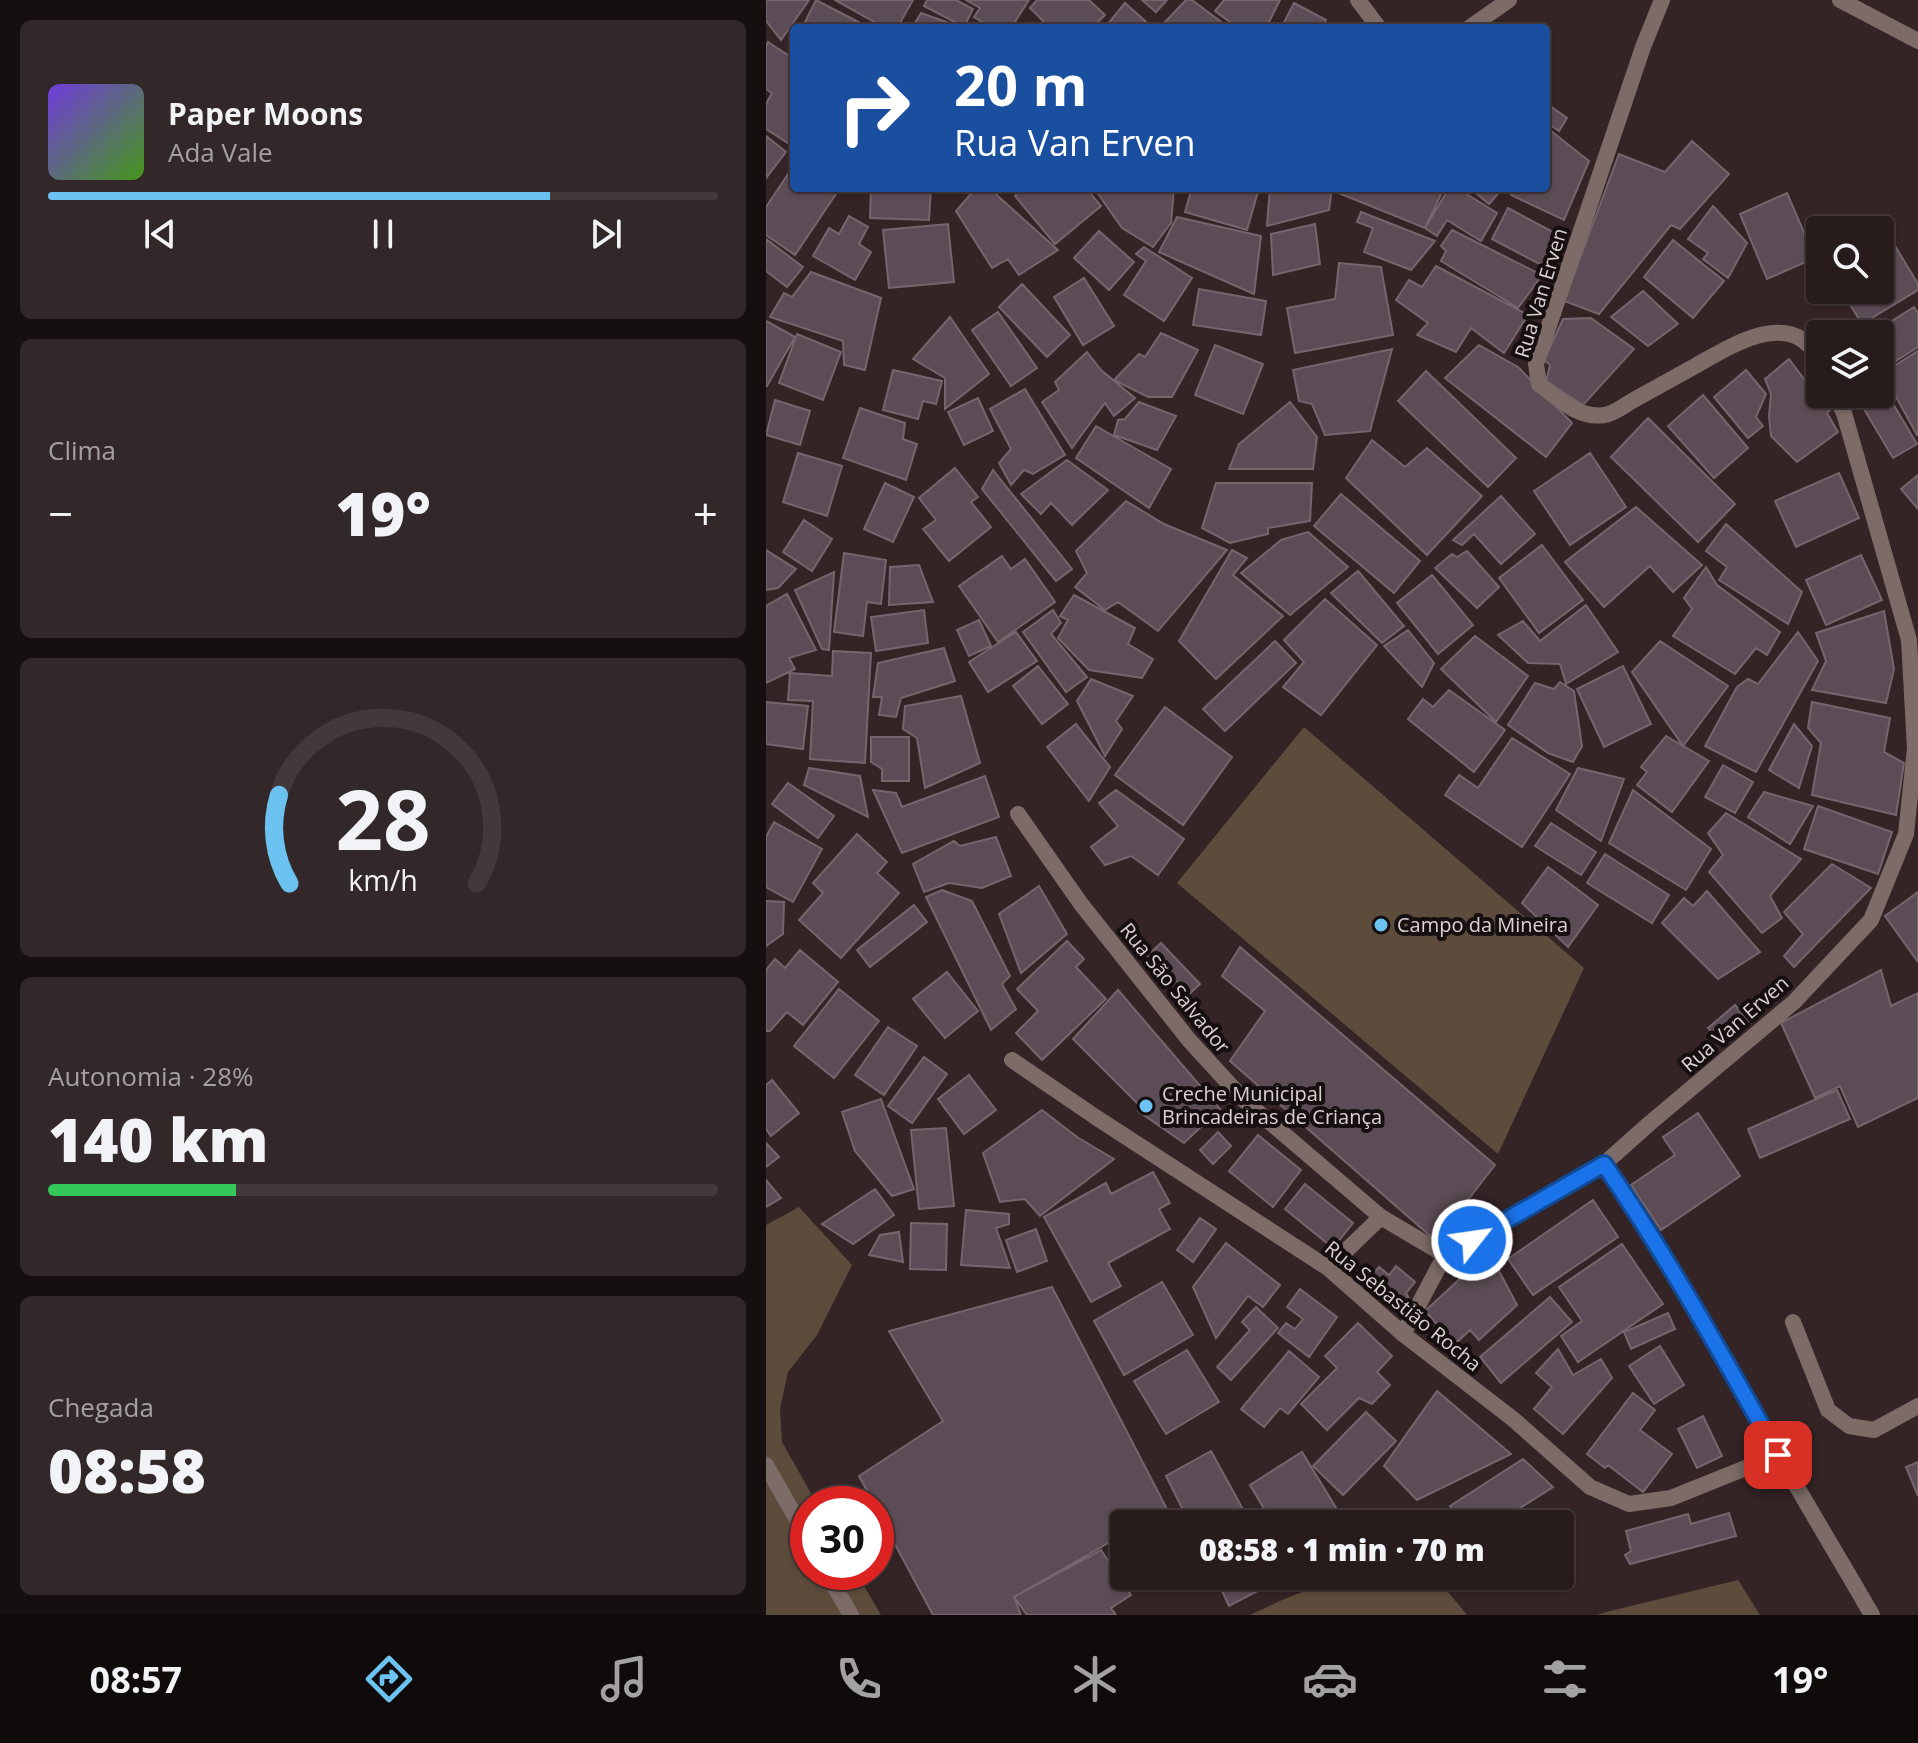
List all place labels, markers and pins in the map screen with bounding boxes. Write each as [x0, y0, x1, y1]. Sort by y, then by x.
place label: Campo da Mineira [1397, 911, 1568, 938]
marker: Campo da Mineira [1372, 916, 1390, 934]
place label: Creche Municipal Brincadeiras de Criança [1162, 1080, 1382, 1130]
marker: Creche Municipal Brincadeiras de Criança [1137, 1097, 1155, 1115]
pin [1744, 1421, 1812, 1489]

